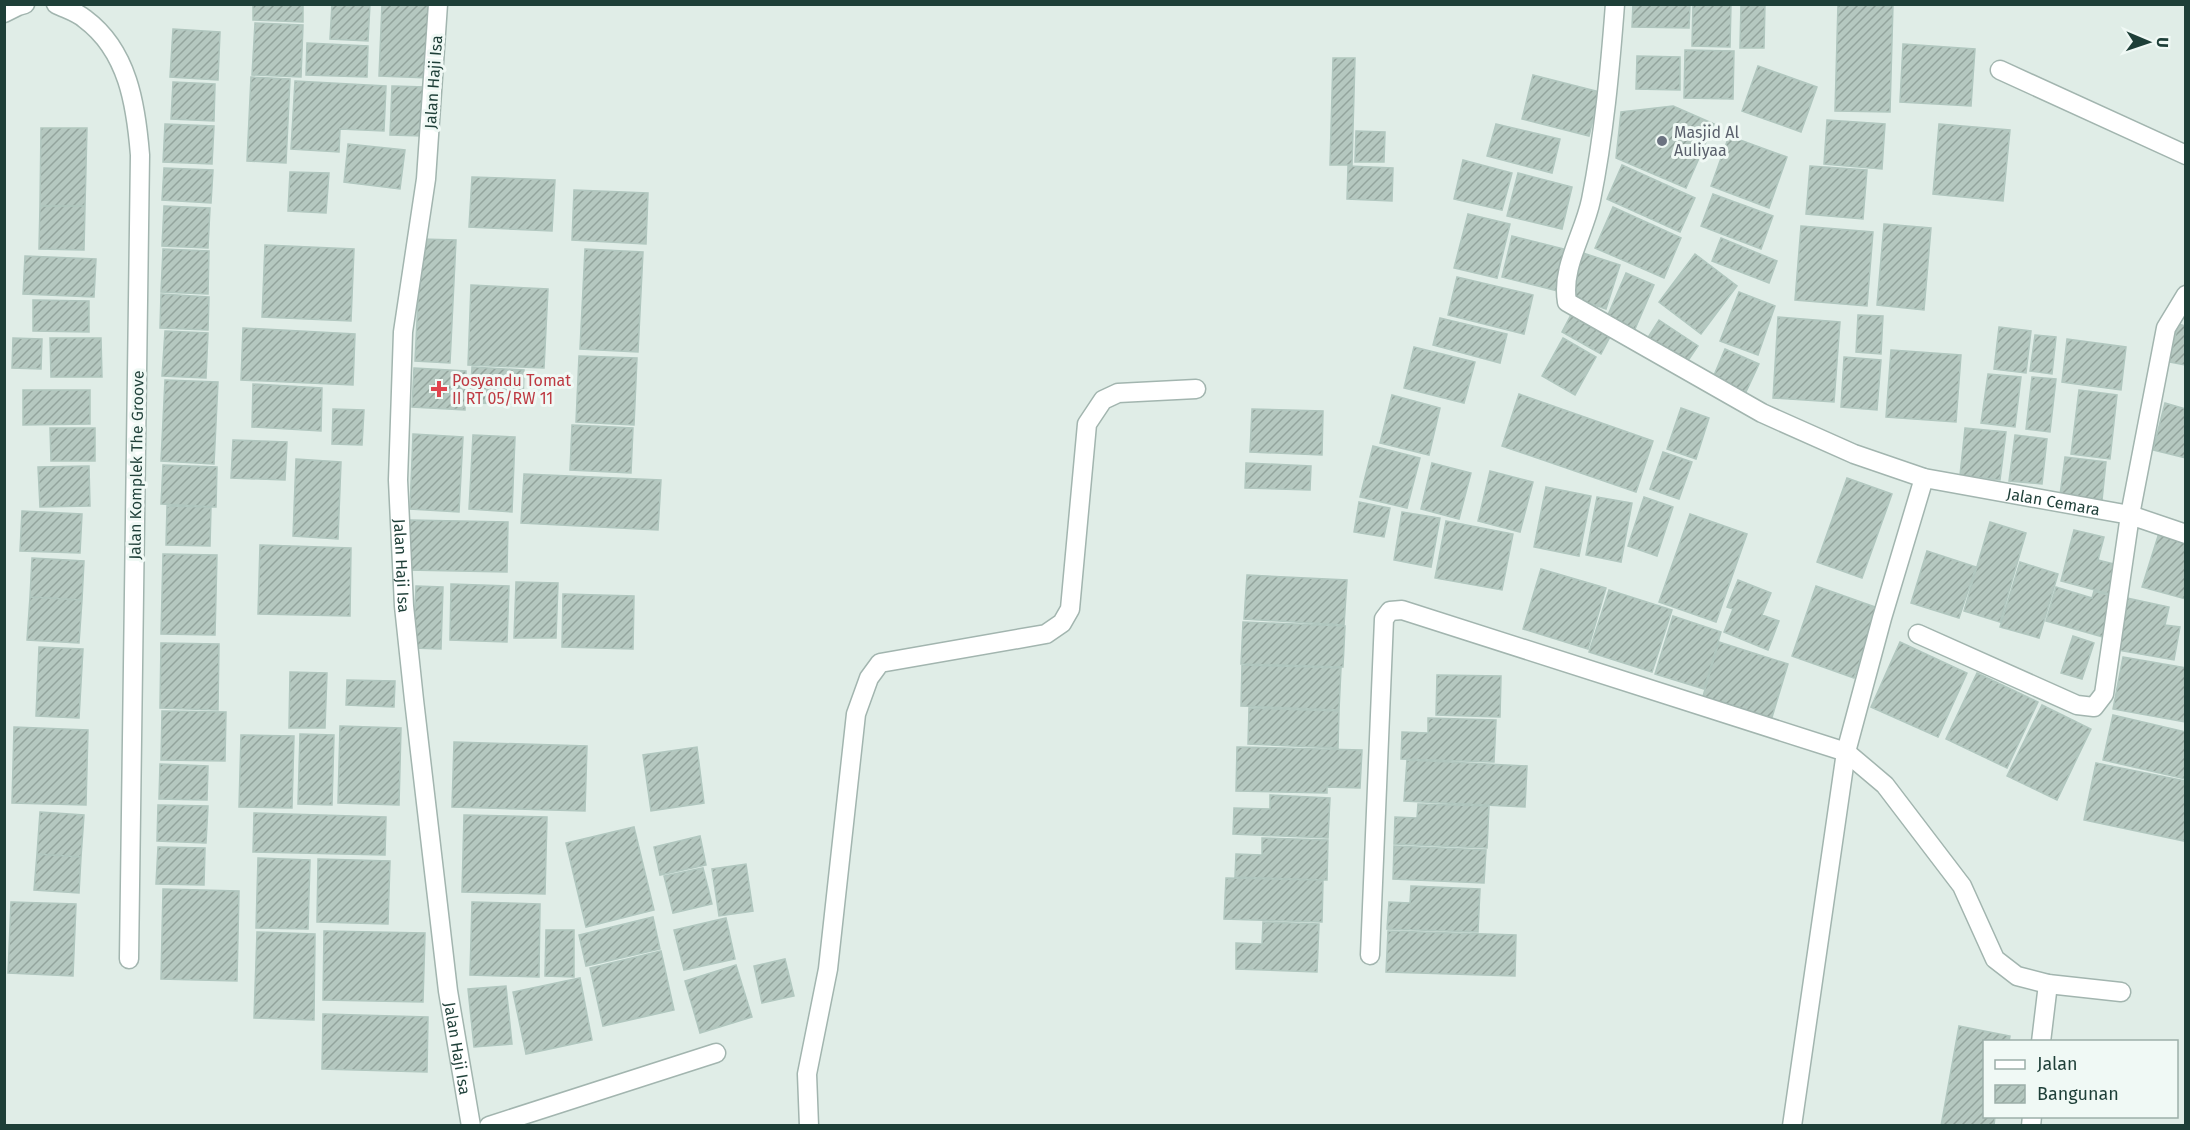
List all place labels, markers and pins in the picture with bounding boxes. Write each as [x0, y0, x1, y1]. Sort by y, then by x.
place label: Masjid Al Auliyaa [1674, 123, 1739, 160]
marker: Masjid Al Auliyaa [1655, 134, 1669, 148]
place label: Posyandu Tomat II RT 05/RW 11 [452, 371, 571, 408]
marker: Posyandu Tomat II RT 05/RW 11 [430, 380, 448, 398]

